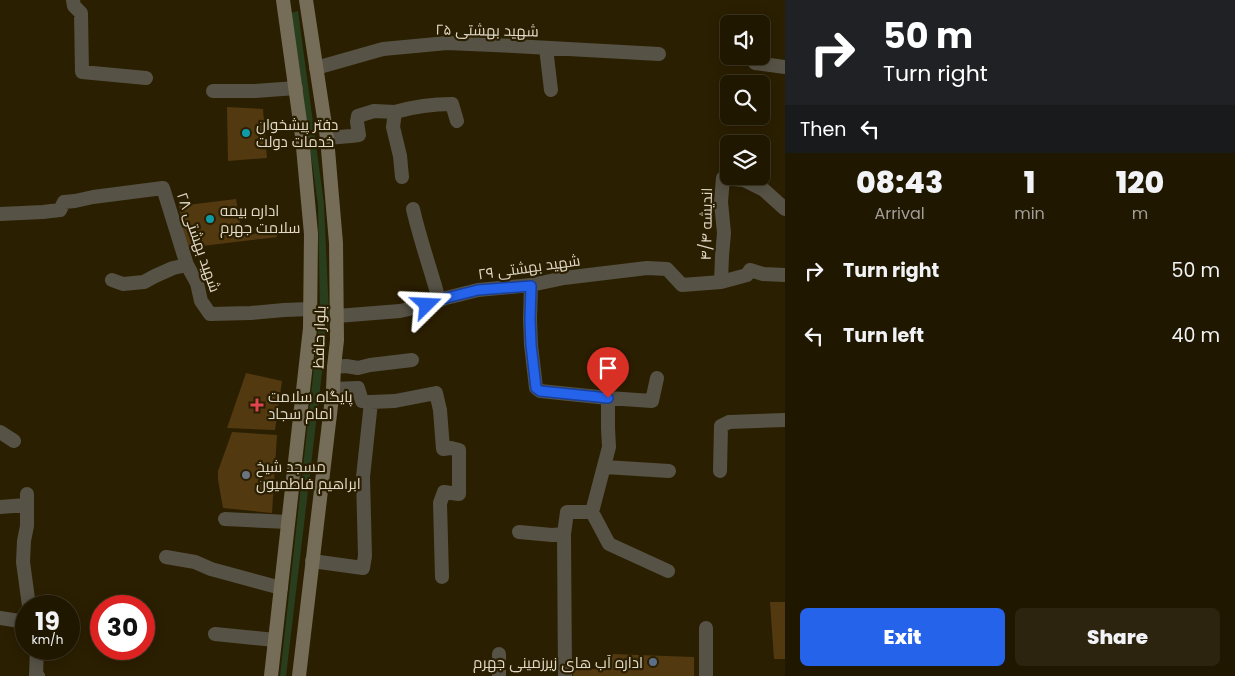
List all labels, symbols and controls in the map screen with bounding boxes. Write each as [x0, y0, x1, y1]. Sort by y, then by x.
text: 50 m [883, 11, 973, 60]
map controls [720, 15, 770, 185]
button: sound [720, 15, 770, 65]
street label: شهید بهشتی ۲۵ [435, 19, 539, 41]
icon: right [800, 20, 865, 85]
text: Turn right [883, 58, 988, 89]
button: search [720, 75, 770, 125]
place label: دفتر پیشخوان خدمات دولت [256, 114, 338, 152]
icon: left [856, 115, 884, 143]
text: Then [800, 116, 846, 143]
marker: دفتر پیشخوان خدمات دولت [240, 127, 252, 139]
button: layers [720, 135, 770, 185]
text: 08:43 [856, 161, 943, 204]
text: 1 [1024, 161, 1035, 204]
text: 120 [1116, 161, 1164, 204]
street label: اندیشه ۴/۴ [695, 187, 717, 261]
street label: شهید بهشتی ۲۸ [172, 189, 226, 295]
place label: اداره بیمه سلامت جهرم [220, 200, 300, 238]
text: Arrival [874, 202, 925, 225]
text: min [1014, 202, 1045, 225]
text: m [1132, 202, 1148, 225]
marker: اداره بیمه سلامت جهرم [204, 213, 216, 225]
street label: شهید بهشتی ۲۹ [477, 249, 581, 285]
icon: right [800, 257, 828, 285]
text: Turn right [843, 257, 939, 284]
text: 50 m [1171, 257, 1220, 284]
position arrow [400, 278, 452, 330]
street label: بلوار حافظ [307, 305, 331, 369]
icon: left [800, 322, 828, 350]
text: Turn left [843, 322, 924, 349]
text: 40 m [1171, 322, 1220, 349]
pin [587, 347, 629, 398]
icon: arrive [594, 354, 622, 382]
place label: پایگاه سلامت امام سجاد [268, 386, 353, 424]
marker: پایگاه سلامت امام سجاد [250, 398, 264, 412]
place label: مسجد شیخ ابراهیم فاطمیون [256, 456, 361, 494]
marker: مسجد شیخ ابراهیم فاطمیون [240, 469, 252, 481]
speed limit sign: 30 [90, 595, 155, 660]
text: 19 [35, 604, 60, 639]
button: Exit [800, 608, 1005, 666]
button: Share [1015, 608, 1220, 666]
text: km/h [32, 631, 63, 648]
place label: اداره آب های زیرزمینی جهرم [473, 652, 643, 673]
marker: اداره آب های زیرزمینی جهرم [647, 656, 659, 668]

